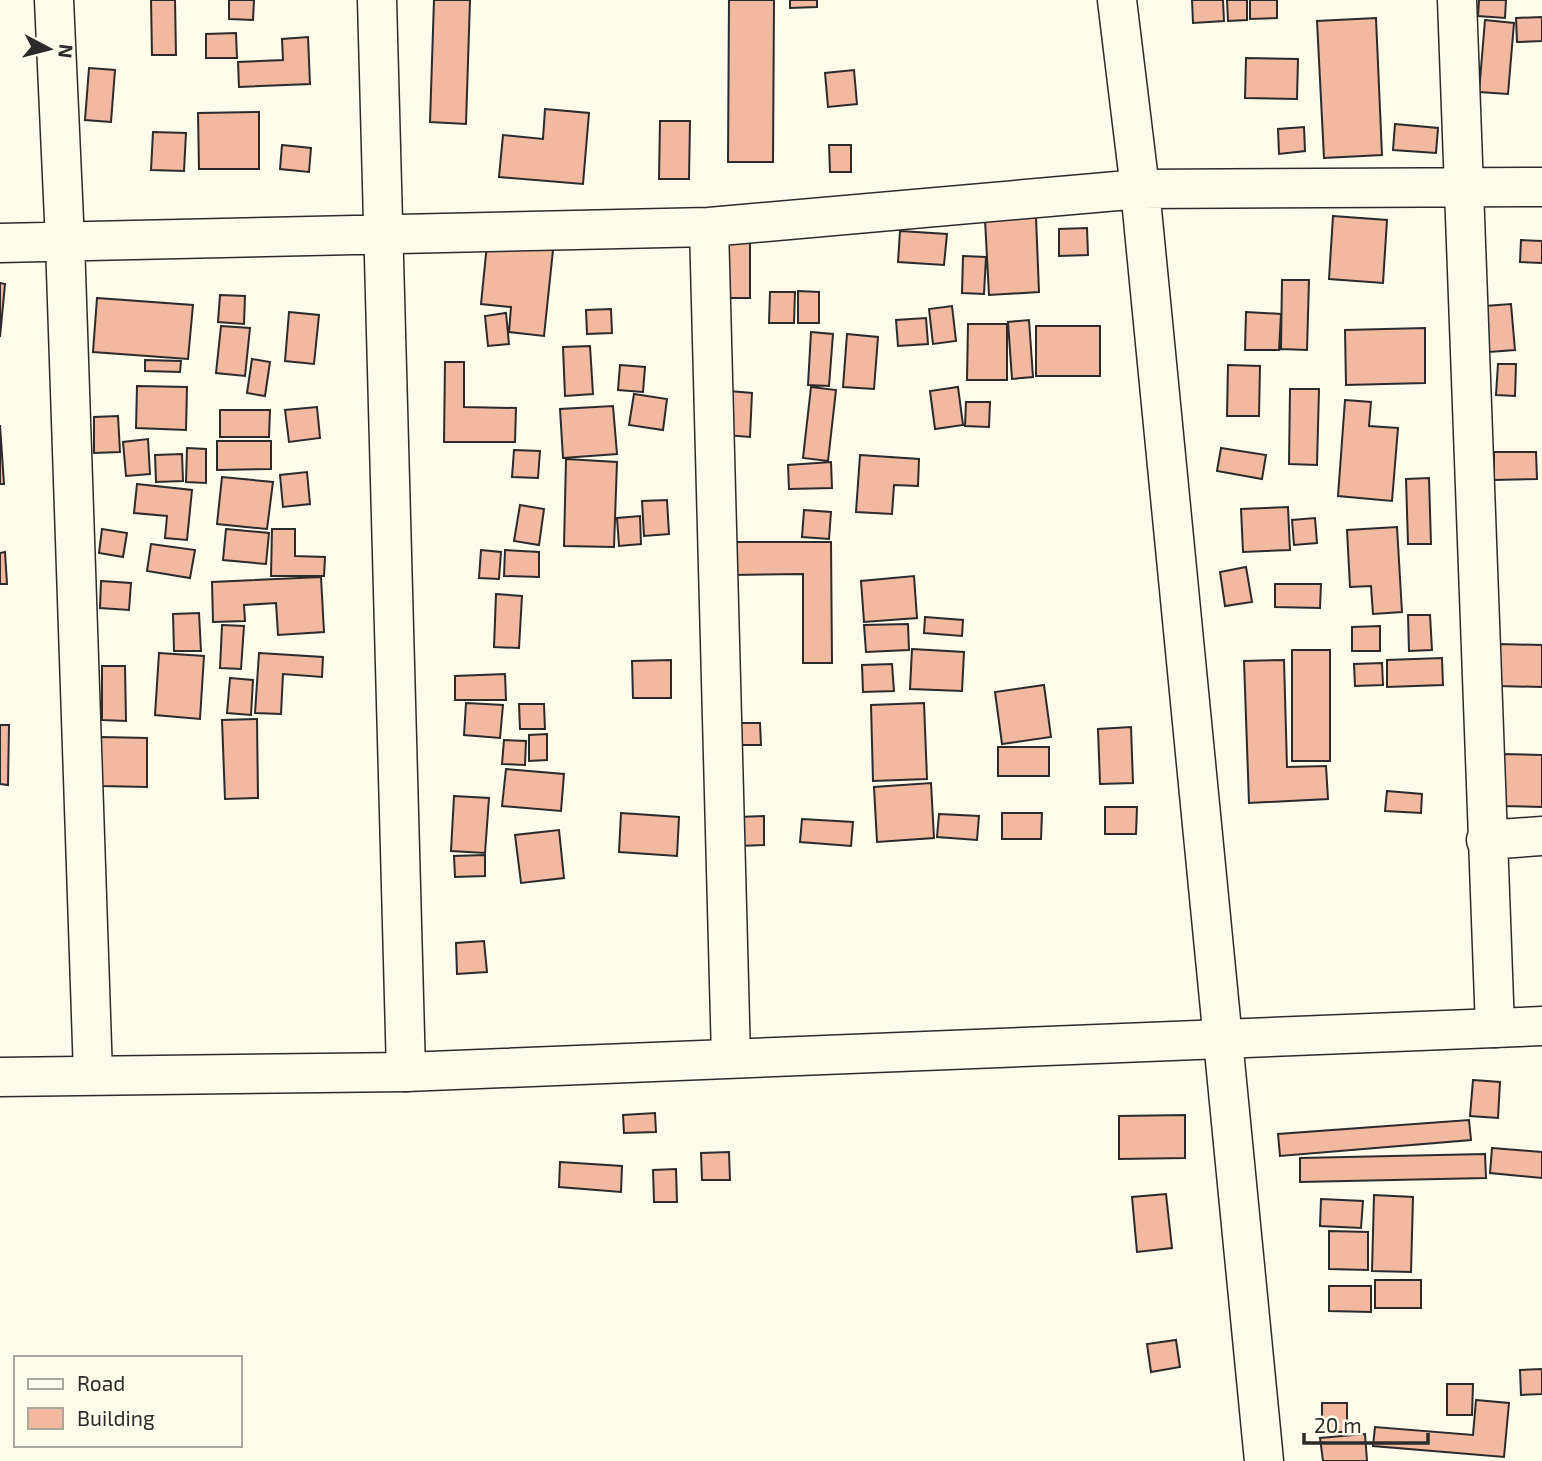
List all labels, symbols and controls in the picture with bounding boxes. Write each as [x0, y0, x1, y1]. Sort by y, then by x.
north arrow [14, 14, 84, 84]
text: N [54, 43, 79, 59]
legend [14, 1356, 242, 1447]
text: Road [77, 1370, 125, 1395]
scale bar [1304, 1402, 1428, 1446]
text: Building [77, 1405, 155, 1430]
text: 20 m [1314, 1412, 1362, 1437]

